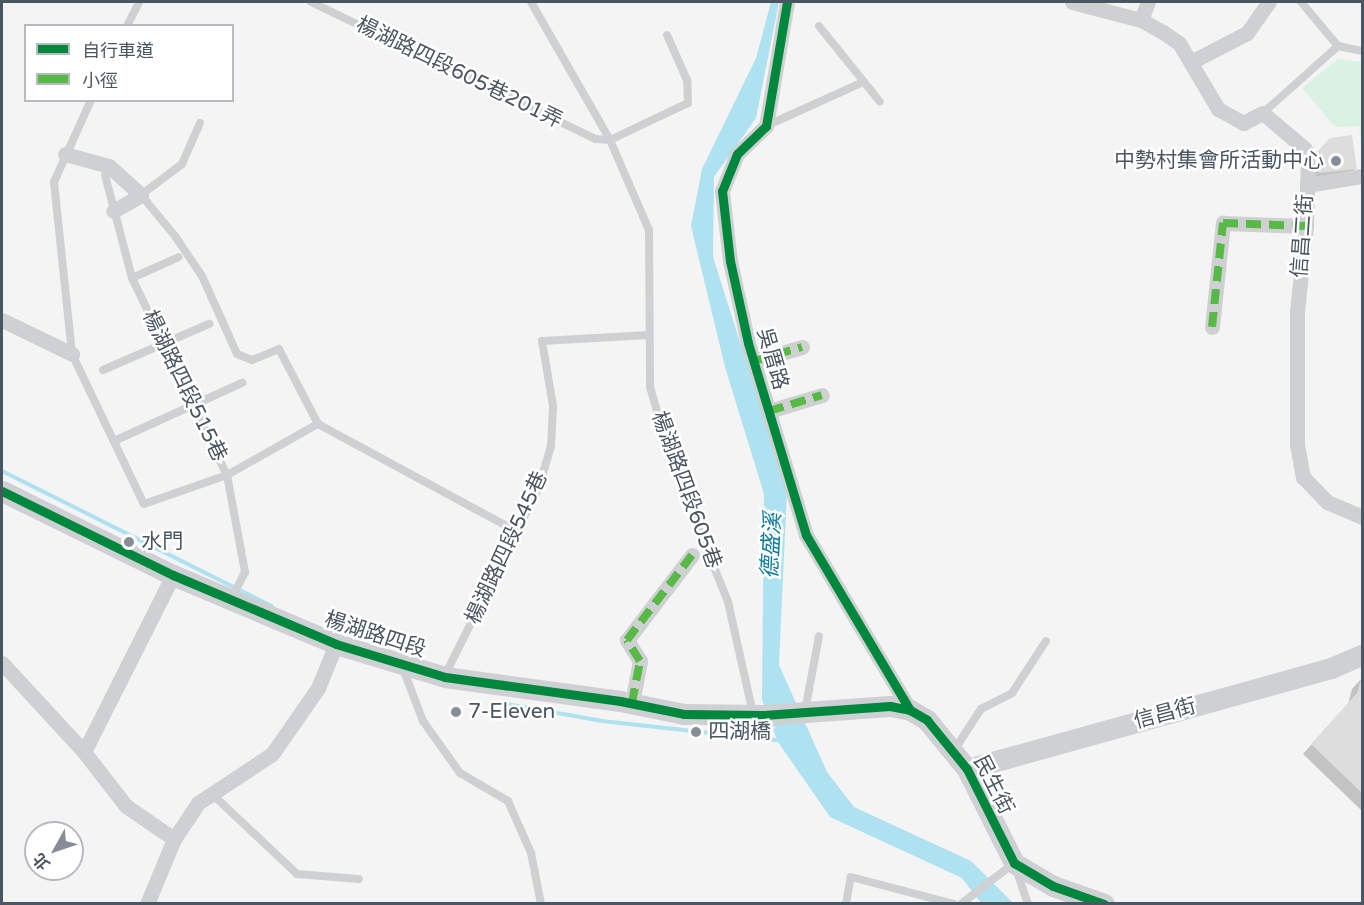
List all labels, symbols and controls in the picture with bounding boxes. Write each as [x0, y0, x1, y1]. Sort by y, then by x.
street label: 楊湖路四段605巷201弄 [352, 12, 566, 134]
legend [24, 24, 234, 102]
text: 自行車道 [82, 40, 154, 62]
text: 小徑 [82, 70, 118, 92]
place label: 中勢村集會所活動中心 [1114, 148, 1324, 174]
marker: 中勢村集會所活動中心 [1329, 154, 1343, 168]
street label: 信昌二街 [1288, 193, 1318, 279]
street label: 楊湖路四段515巷 [136, 306, 232, 466]
street label: 吳厝路 [751, 325, 793, 393]
street label: 楊湖路四段605巷 [646, 408, 726, 572]
street label: 楊湖路四段545巷 [461, 468, 553, 628]
water label: 德盛溪 [757, 512, 787, 580]
place label: 水門 [141, 529, 183, 555]
marker: 水門 [122, 535, 136, 549]
street label: 楊湖路四段 [321, 607, 429, 663]
street label: 信昌街 [1131, 694, 1199, 734]
place label: 7-Eleven [468, 699, 555, 725]
marker: 7-Eleven [449, 705, 463, 719]
place label: 四湖橋 [708, 719, 771, 745]
marker: 四湖橋 [689, 725, 703, 739]
street label: 民生街 [967, 751, 1019, 819]
north arrow [24, 821, 84, 881]
text: 北 [29, 849, 55, 874]

